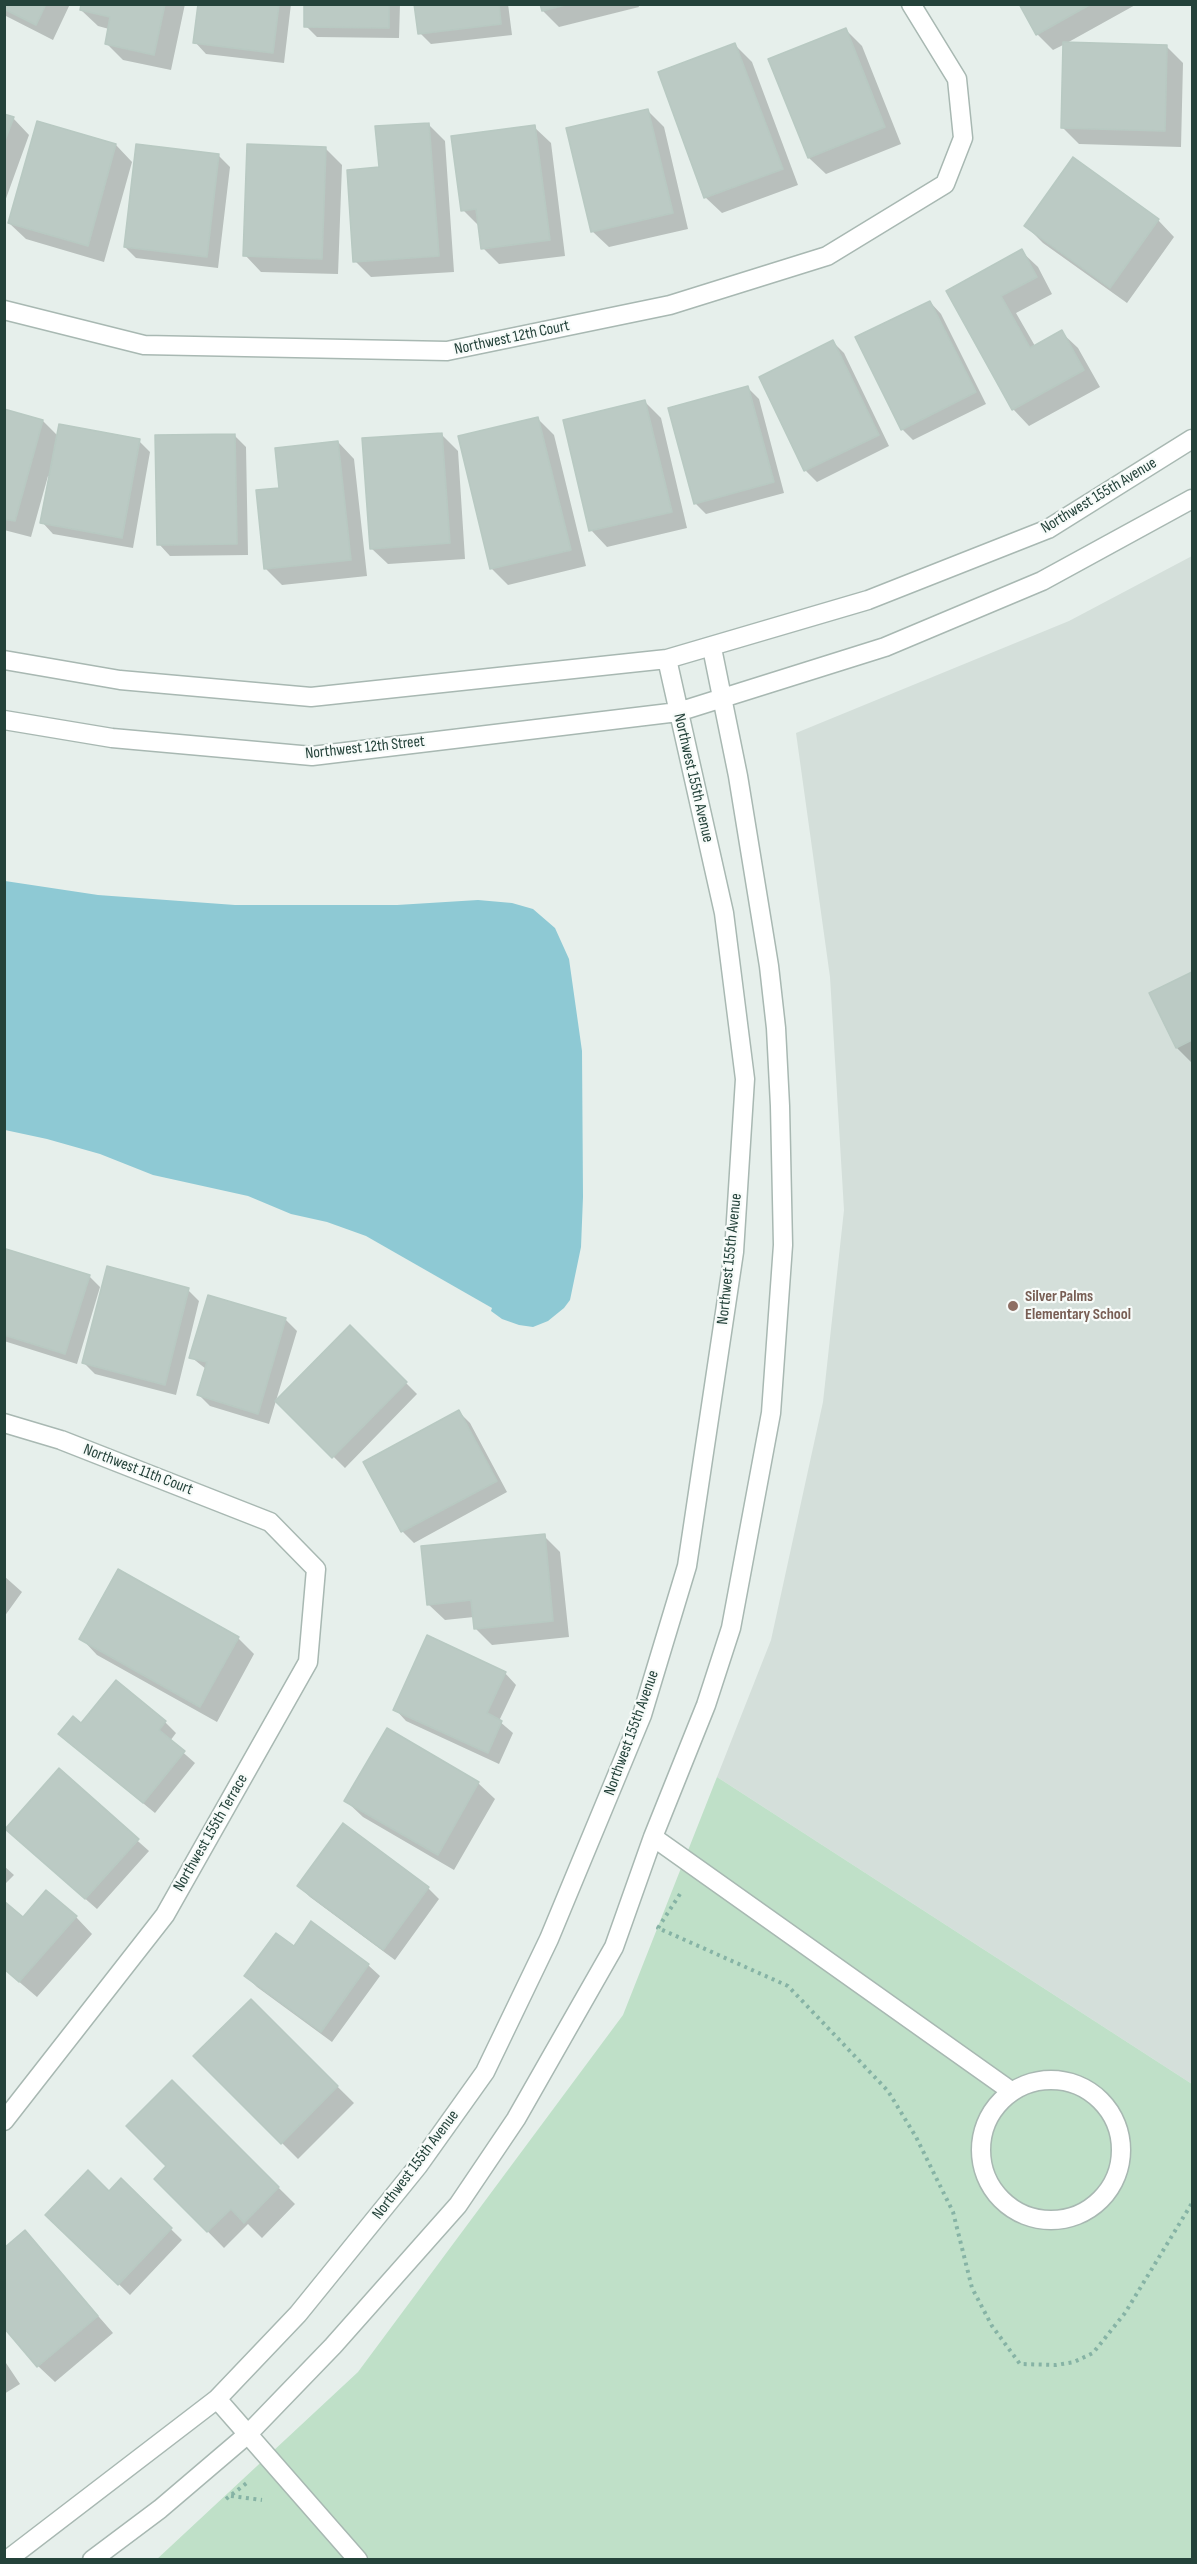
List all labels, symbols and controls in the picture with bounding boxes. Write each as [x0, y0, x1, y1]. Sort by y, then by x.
street label: Northwest 12th Court [453, 316, 571, 360]
street label: Northwest 155th Avenue [1038, 454, 1160, 538]
street label: Northwest 155th Avenue [669, 712, 717, 844]
street label: Northwest 12th Street [304, 732, 426, 764]
street label: Northwest 155th Avenue [714, 1193, 746, 1325]
place label: Silver Palms Elementary School [1025, 1287, 1131, 1325]
marker: Silver Palms Elementary School [1006, 1299, 1020, 1313]
street label: Northwest 11th Court [81, 1440, 195, 1500]
street label: Northwest 155th Avenue [600, 1668, 664, 1798]
street label: Northwest 155th Terrace [170, 1771, 252, 1895]
street label: Northwest 155th Avenue [369, 2107, 463, 2223]

